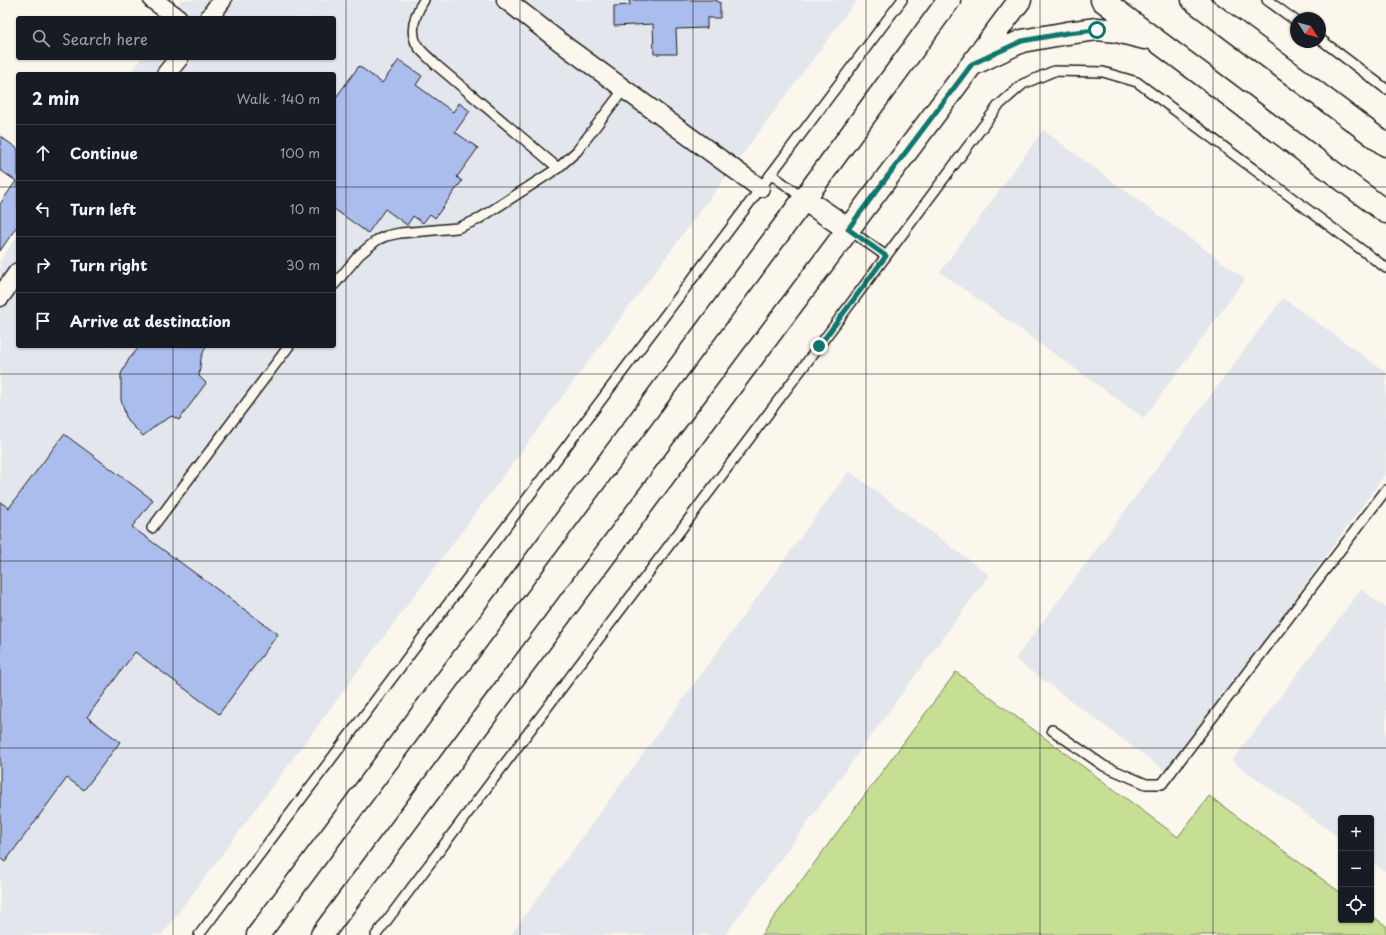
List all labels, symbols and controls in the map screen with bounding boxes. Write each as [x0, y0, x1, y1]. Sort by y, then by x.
north arrow [1290, 12, 1326, 48]
search box [16, 16, 336, 60]
route start [1088, 21, 1106, 39]
icon: search [30, 27, 52, 49]
text: Search here [62, 27, 148, 50]
text: 2 min [32, 85, 79, 111]
text: Walk · 140 m [237, 89, 320, 108]
text: Continue [70, 141, 138, 164]
icon: ahead [32, 142, 54, 164]
text: 100 m [280, 143, 320, 162]
text: Turn left [70, 197, 136, 220]
icon: left [32, 198, 54, 220]
text: 10 m [290, 199, 320, 218]
text: Turn right [70, 253, 147, 276]
icon: right [32, 254, 54, 276]
text: 30 m [286, 255, 320, 274]
text: Arrive at destination [70, 309, 231, 332]
icon: arrive [32, 310, 54, 332]
route end [810, 337, 828, 355]
map controls [1338, 815, 1374, 923]
button: + [1338, 815, 1374, 851]
button: − [1338, 851, 1374, 887]
button: locate [1338, 887, 1374, 923]

